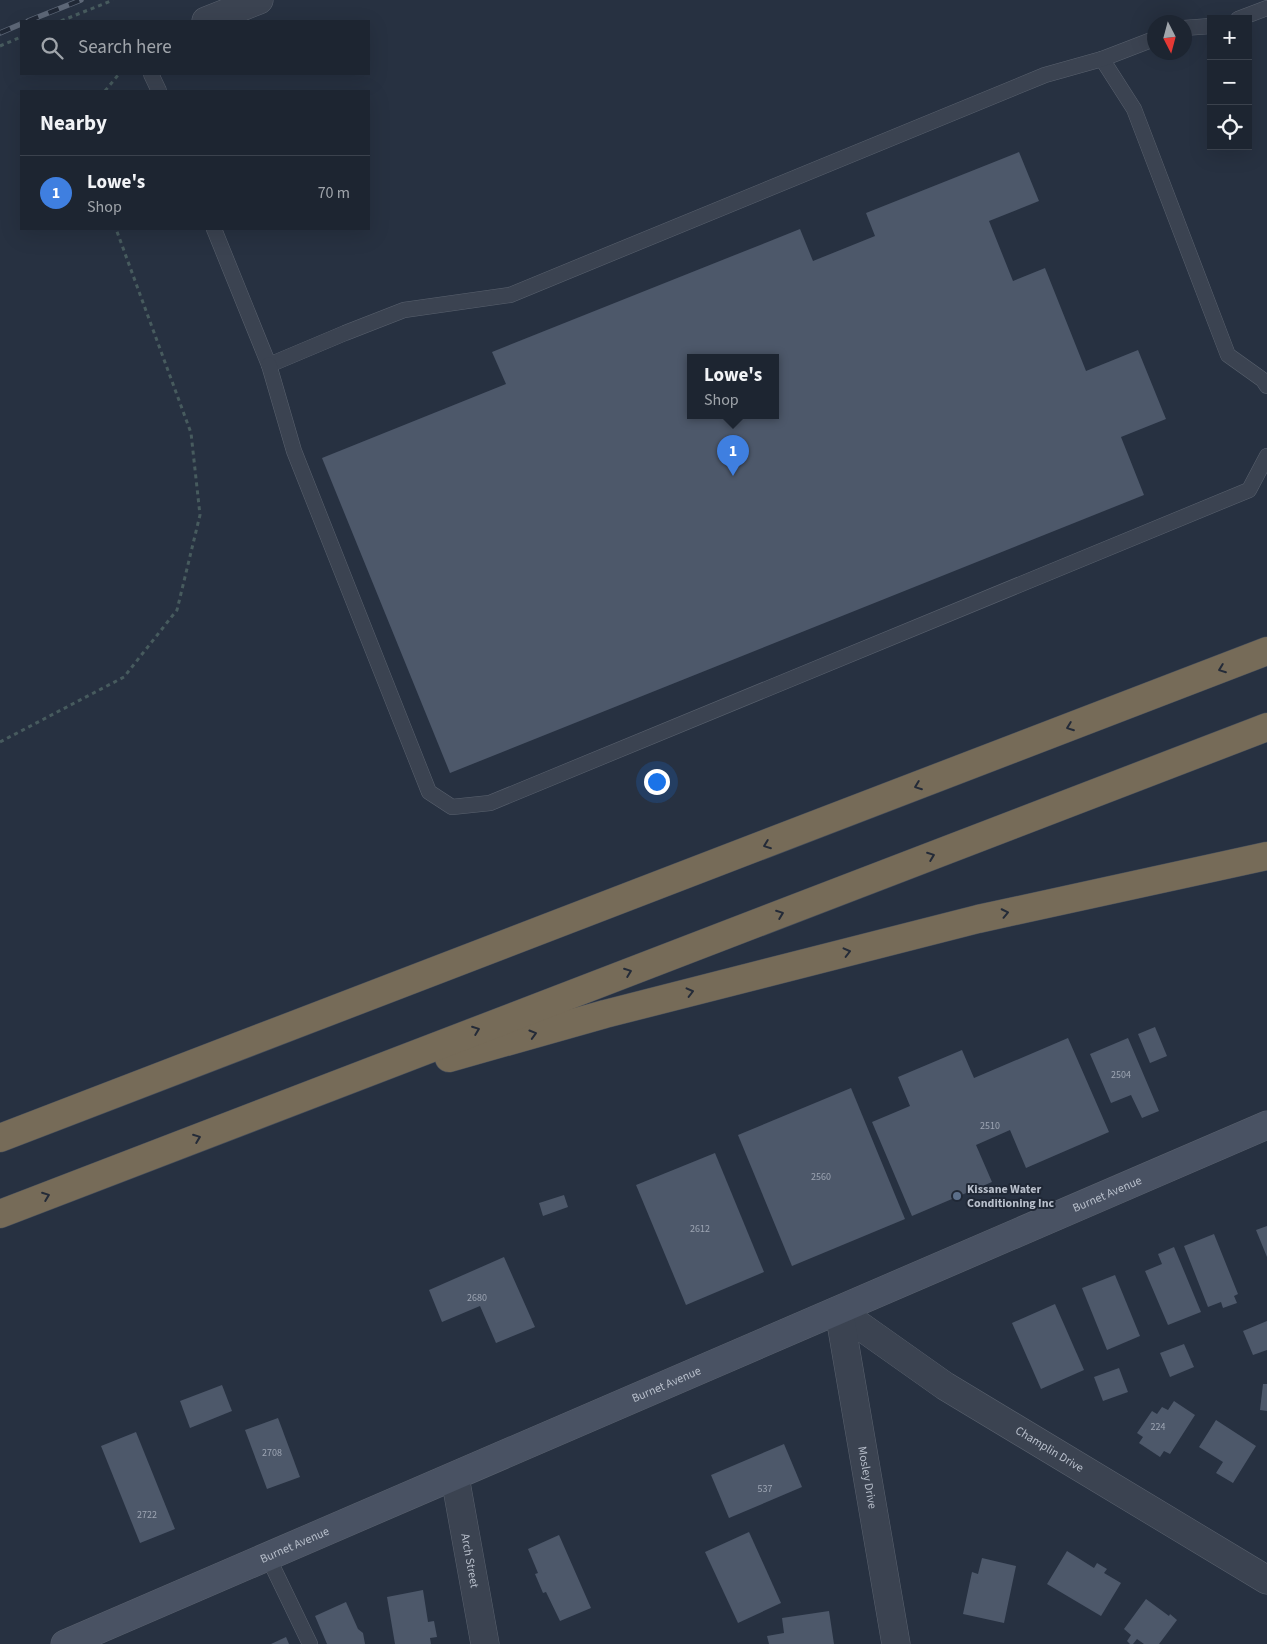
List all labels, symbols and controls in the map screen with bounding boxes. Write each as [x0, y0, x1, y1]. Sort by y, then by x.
north arrow [1147, 15, 1192, 60]
map controls [1207, 15, 1252, 150]
button: + [1207, 15, 1252, 60]
search box [20, 20, 370, 75]
icon: search [38, 34, 66, 62]
text: Search here [78, 34, 172, 61]
button: − [1207, 60, 1252, 105]
button: locate [1207, 105, 1252, 150]
text: Nearby [40, 108, 107, 138]
text: Lowe's [87, 169, 145, 196]
text: 1 [52, 182, 60, 204]
text: 70 m [318, 182, 350, 204]
text: Shop [87, 196, 122, 218]
popup [687, 354, 779, 419]
text: Lowe's [704, 362, 762, 389]
text: Shop [704, 389, 739, 411]
pin: 1 [717, 435, 749, 476]
one-way arrow [1218, 663, 1226, 673]
one-way arrow [1066, 721, 1075, 732]
your location [644, 769, 670, 795]
one-way arrow [915, 780, 923, 790]
one-way arrow [763, 838, 772, 849]
one-way arrow [927, 852, 935, 862]
one-way arrow [1000, 908, 1009, 919]
one-way arrow [775, 910, 783, 920]
one-way arrow [843, 947, 852, 958]
one-way arrow [623, 968, 632, 978]
one-way arrow [685, 987, 694, 998]
one-way arrow [471, 1026, 480, 1037]
one-way arrow [528, 1030, 536, 1040]
house number: 2504 [1111, 1068, 1131, 1082]
house number: 2510 [980, 1119, 1000, 1133]
one-way arrow [192, 1134, 201, 1144]
house number: 2560 [811, 1170, 831, 1184]
street label: Burnet Avenue [1070, 1172, 1144, 1216]
place label: Kissane Water Conditioning Inc [967, 1181, 1055, 1212]
marker: Kissane Water Conditioning Inc [951, 1190, 963, 1202]
one-way arrow [41, 1192, 49, 1202]
house number: 2612 [690, 1222, 710, 1236]
house number: 2680 [467, 1291, 487, 1305]
street label: Burnet Avenue [629, 1362, 704, 1407]
house number: 224 [1151, 1420, 1165, 1434]
street label: Champlin Drive [1012, 1422, 1087, 1476]
street label: Mosley Drive [854, 1445, 881, 1510]
house number: 2708 [262, 1446, 282, 1460]
house number: 537 [758, 1482, 772, 1496]
house number: 2722 [137, 1508, 157, 1522]
street label: Burnet Avenue [257, 1522, 332, 1567]
street label: Arch Street [457, 1532, 483, 1589]

